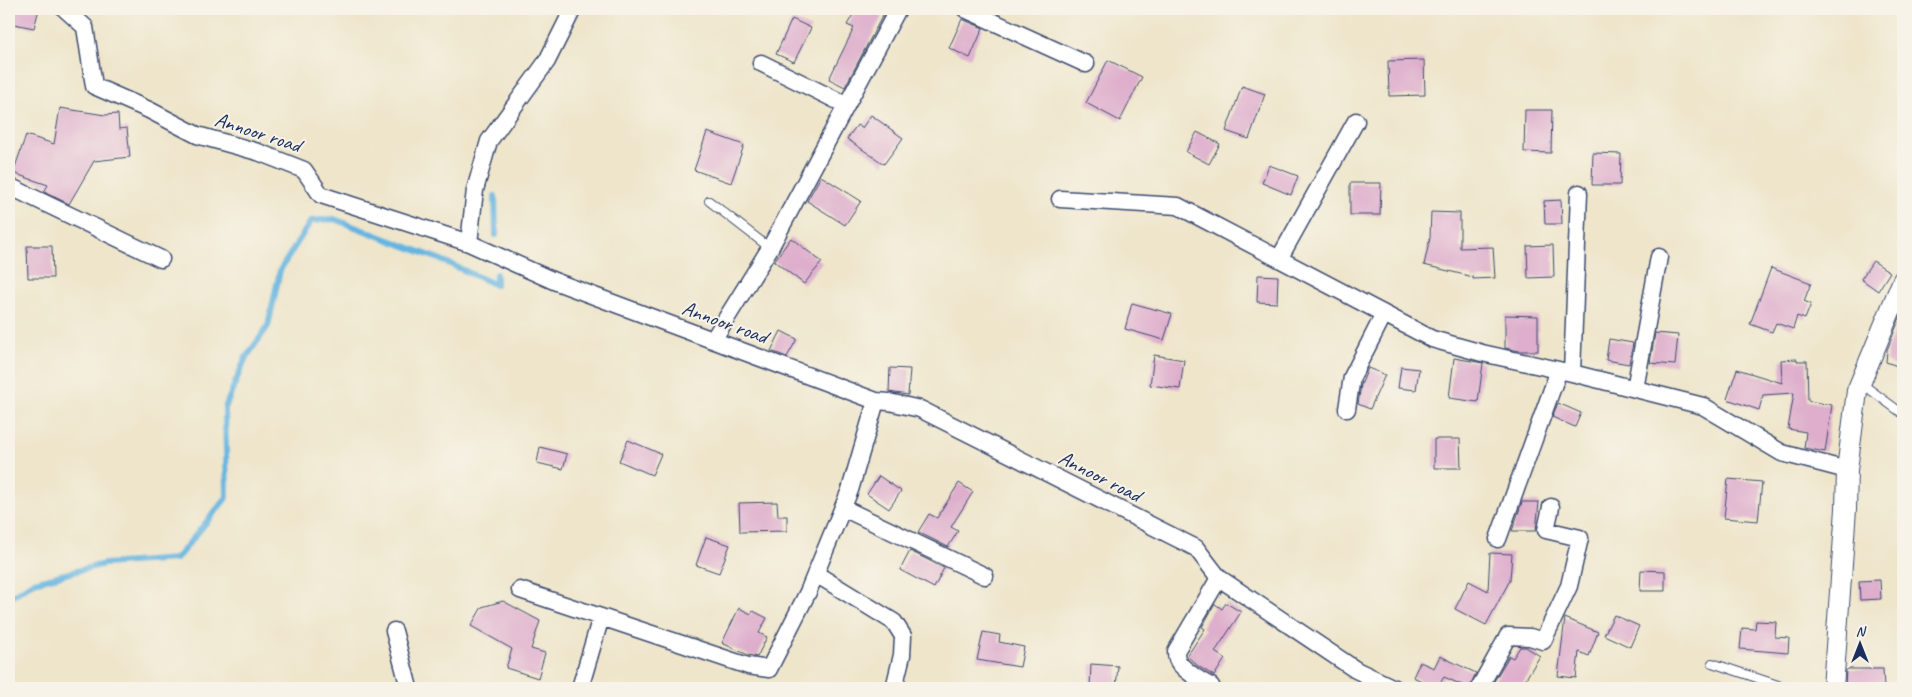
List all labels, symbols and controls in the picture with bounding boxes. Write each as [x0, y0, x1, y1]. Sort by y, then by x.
street label: Annoor road [212, 106, 308, 159]
street label: Annoor road [679, 295, 775, 351]
street label: Annoor road [1054, 444, 1149, 510]
north arrow [1834, 620, 1884, 670]
text: N [1856, 623, 1867, 640]

